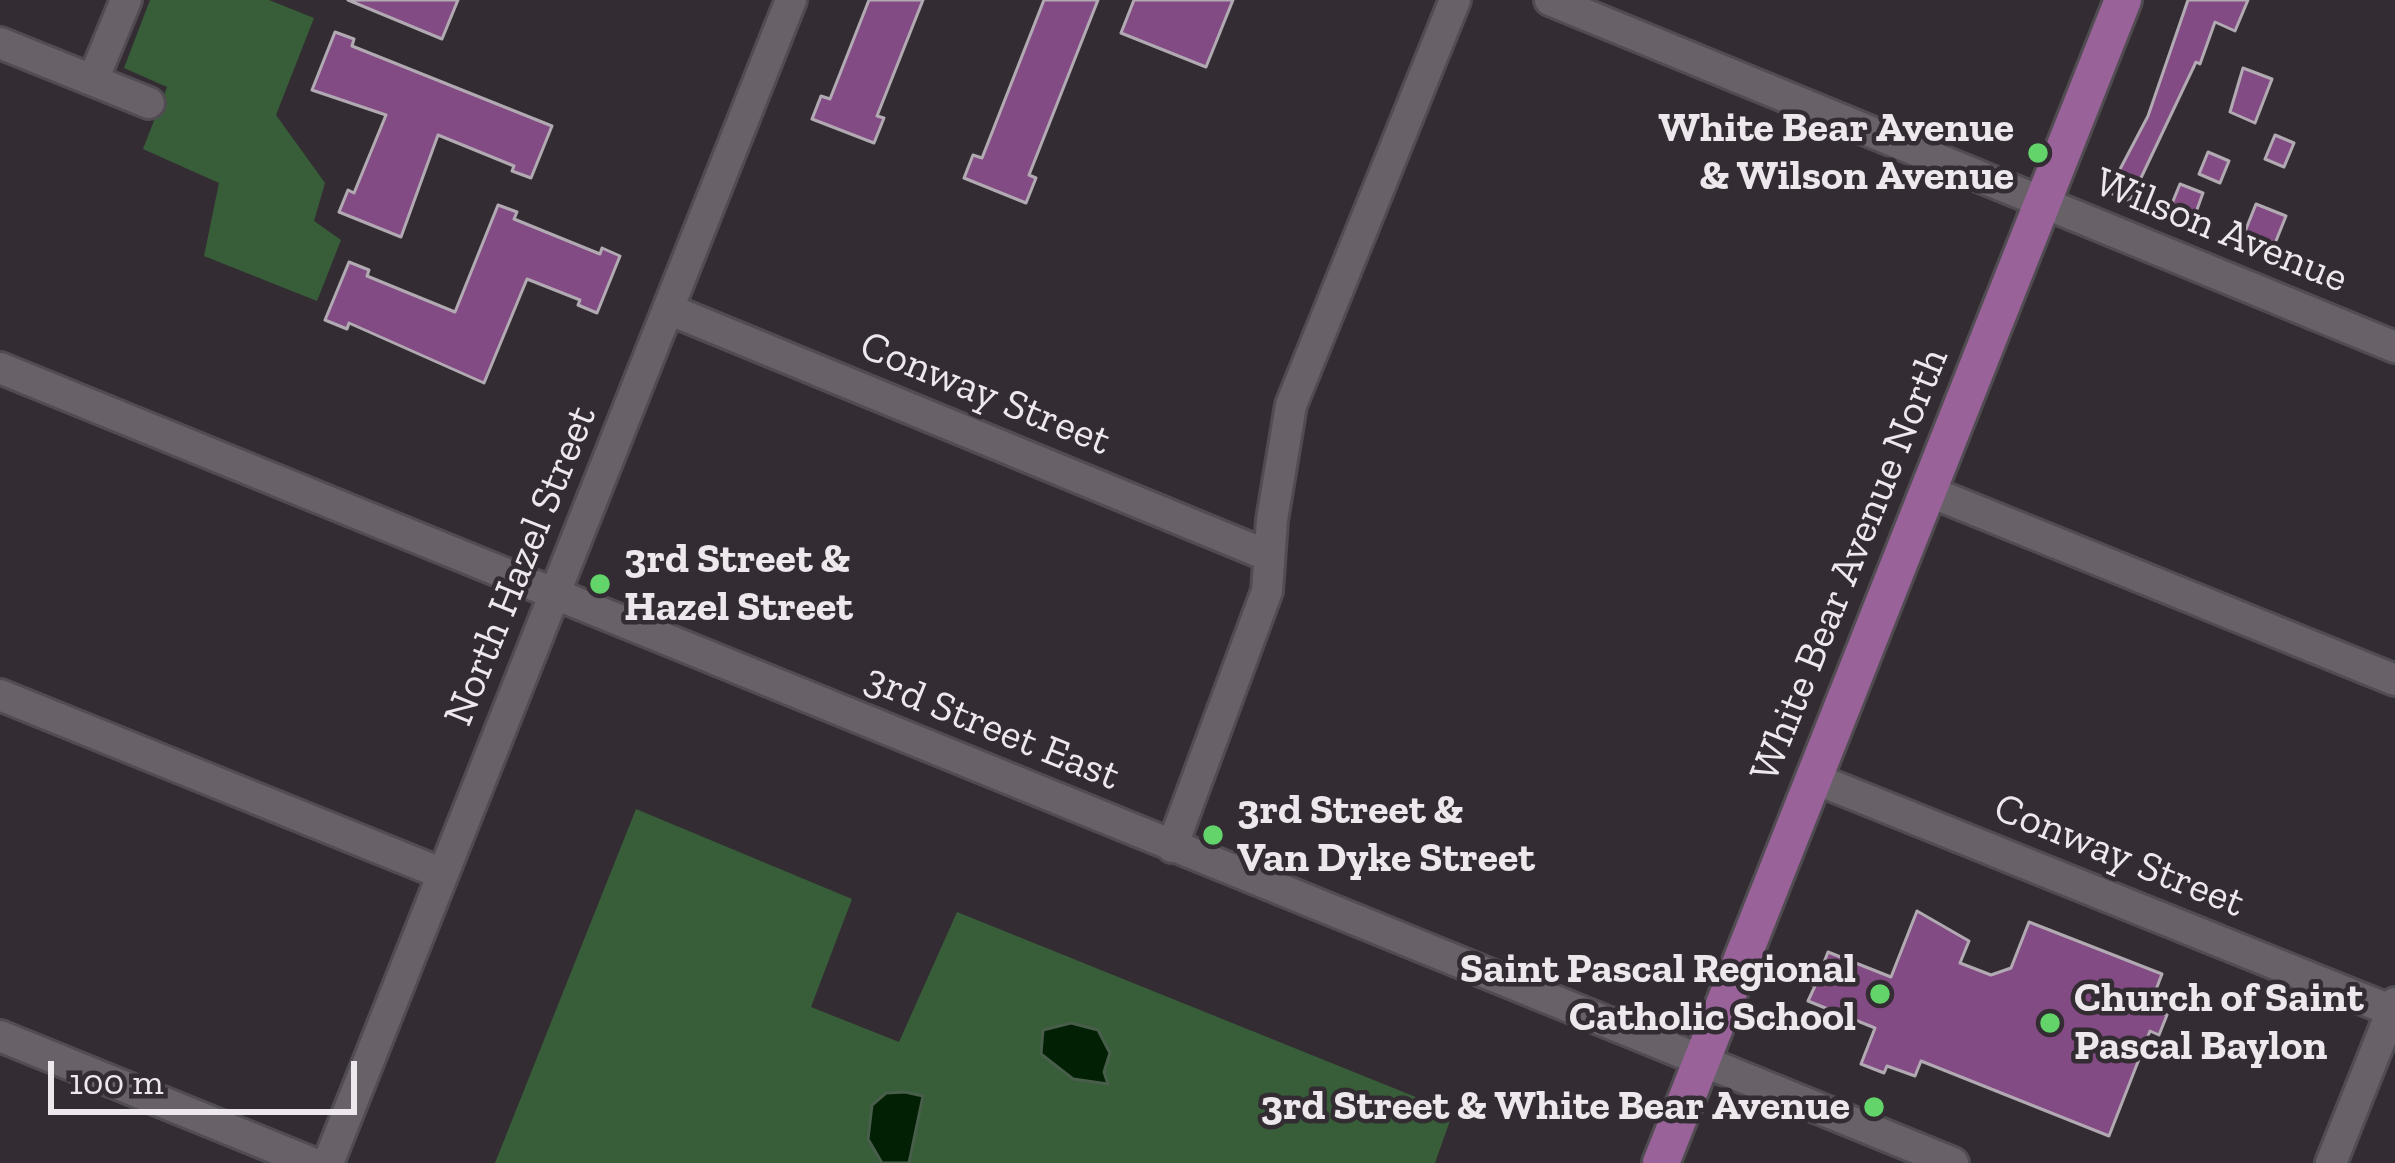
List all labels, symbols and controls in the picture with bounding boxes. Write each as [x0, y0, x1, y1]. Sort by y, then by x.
place label: White Bear Avenue & Wilson Avenue [1658, 104, 2014, 202]
marker: White Bear Avenue & Wilson Avenue [2025, 140, 2051, 166]
street label: Wilson Avenue [2087, 157, 2355, 305]
street label: Conway Street [853, 321, 1117, 467]
street label: White Bear Avenue North [1740, 341, 1960, 789]
street label: North Hazel Street [434, 399, 608, 733]
place label: 3rd Street & Hazel Street [624, 535, 853, 634]
marker: 3rd Street & Hazel Street [587, 571, 613, 597]
street label: 3rd Street East [857, 654, 1127, 802]
street label: Conway Street [1987, 783, 2251, 929]
place label: 3rd Street & Van Dyke Street [1237, 786, 1535, 884]
marker: 3rd Street & Van Dyke Street [1200, 822, 1226, 848]
place label: Saint Pascal Regional Catholic School [1460, 945, 1856, 1044]
place label: Church of Saint Pascal Baylon [2074, 974, 2364, 1072]
marker: Saint Pascal Regional Catholic School [1867, 981, 1893, 1007]
marker: Church of Saint Pascal Baylon [2037, 1010, 2063, 1036]
scale bar [54, 1037, 363, 1111]
text: 100 m [69, 1060, 164, 1103]
place label: 3rd Street & White Bear Avenue [1261, 1082, 1850, 1132]
marker: 3rd Street & White Bear Avenue [1861, 1094, 1887, 1120]

